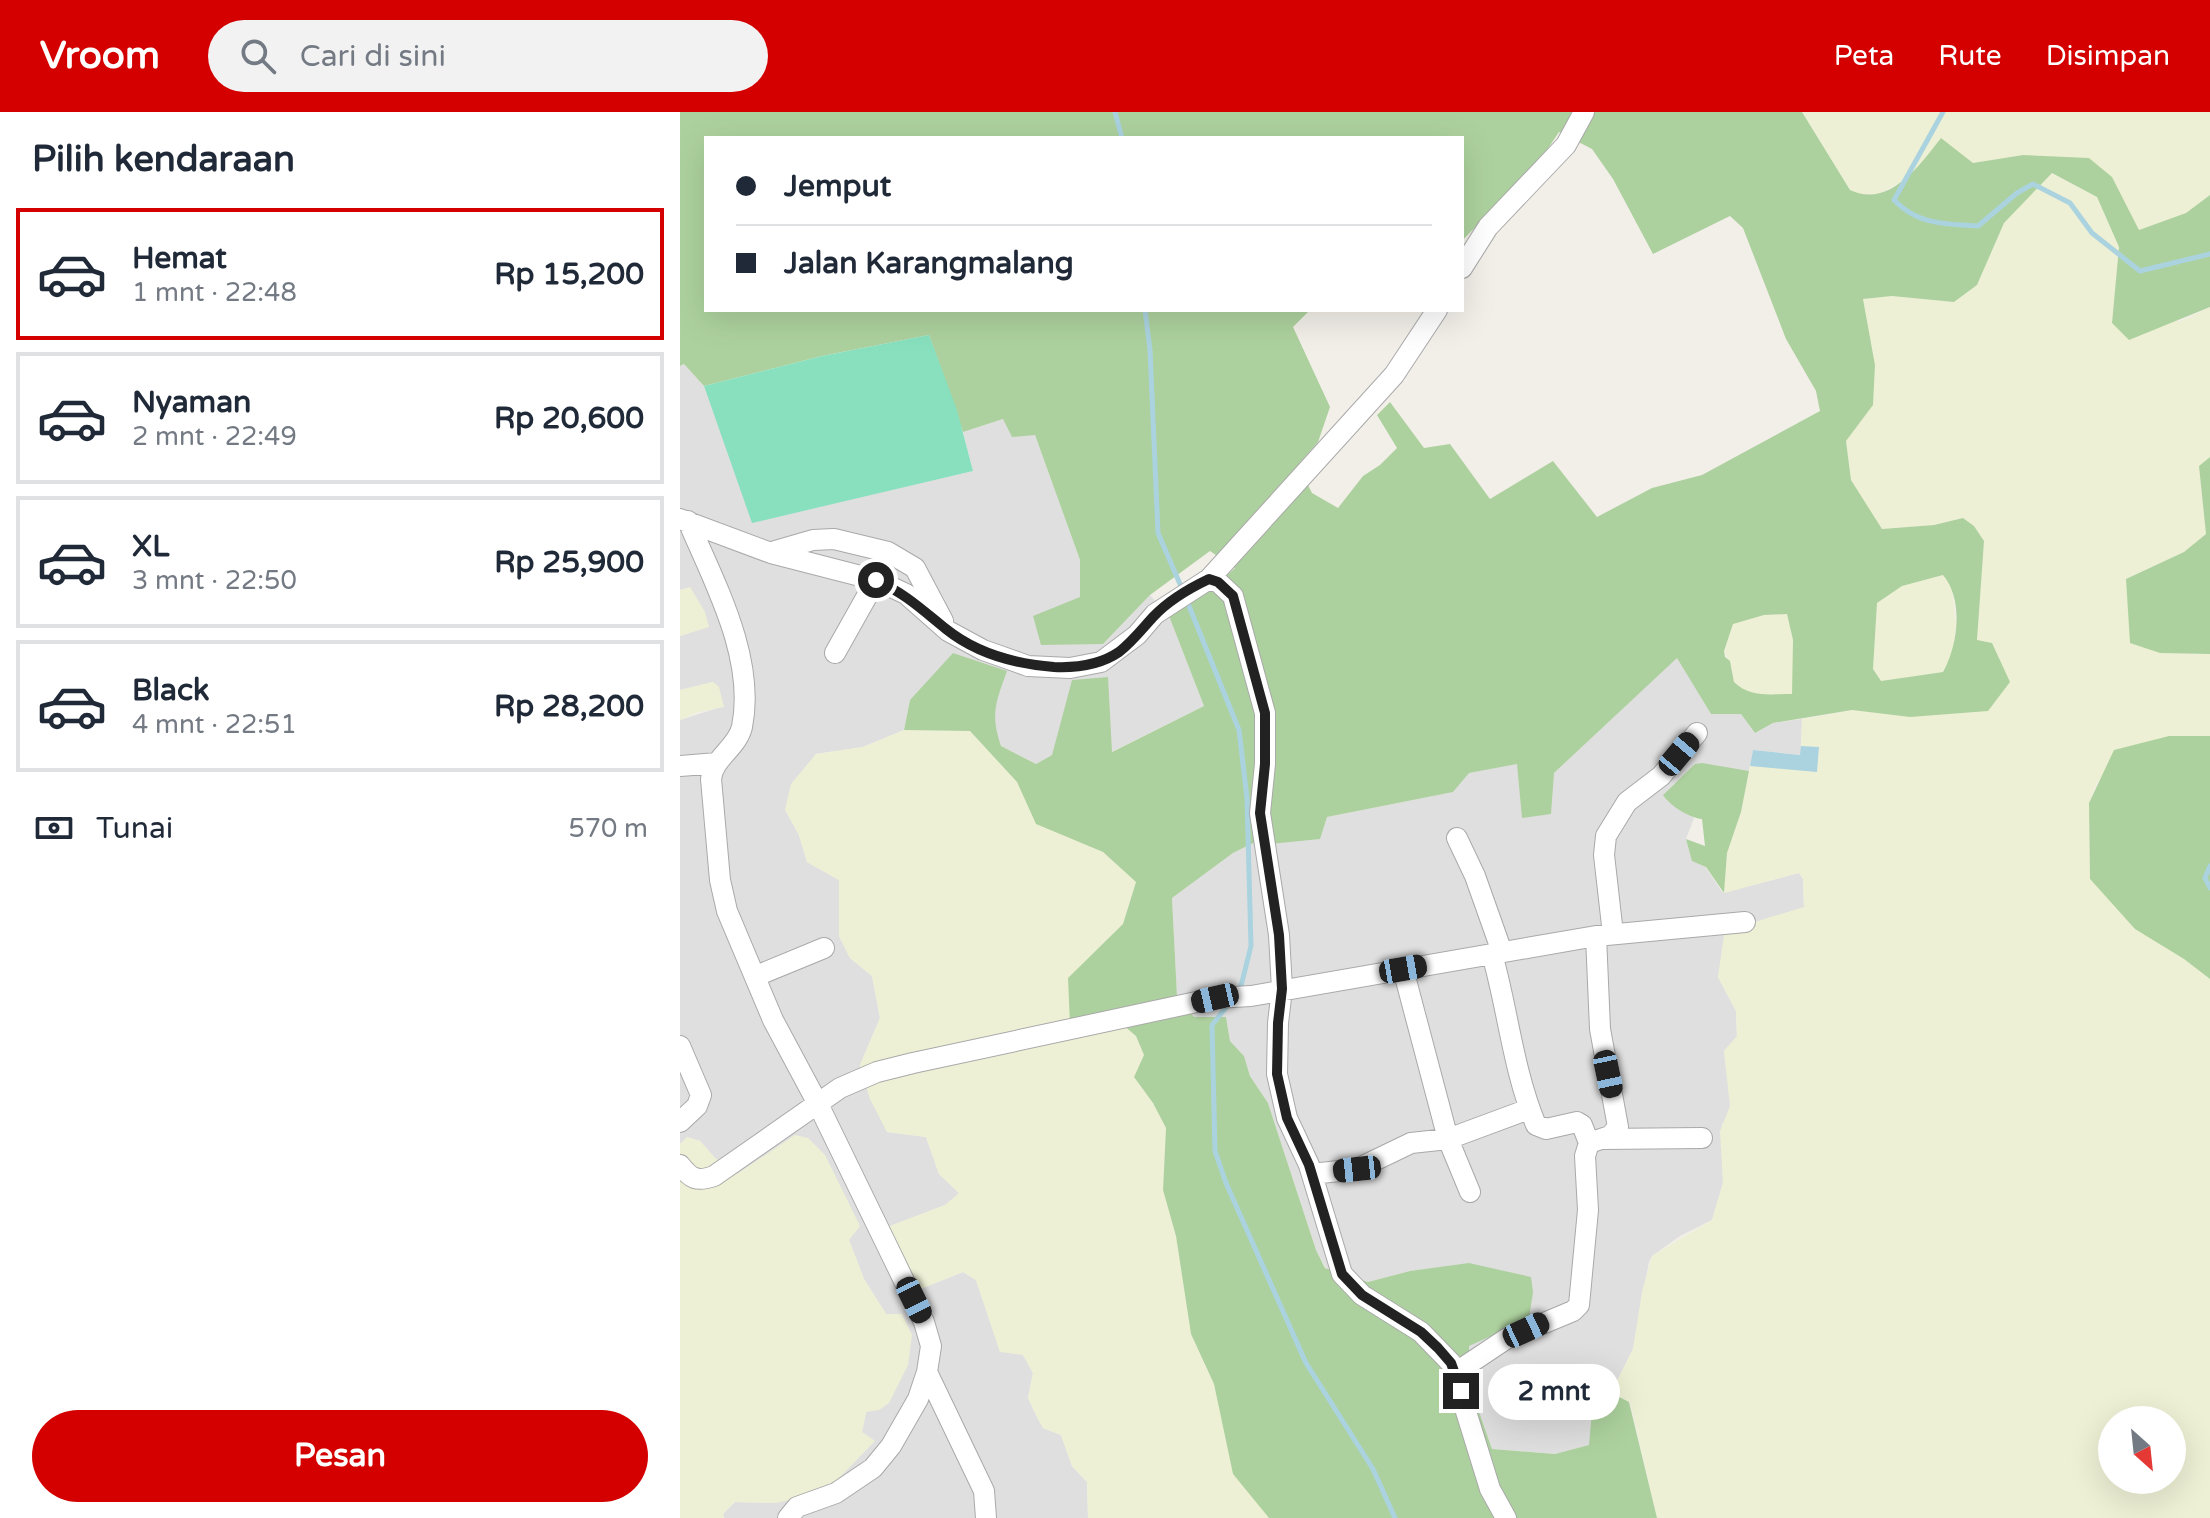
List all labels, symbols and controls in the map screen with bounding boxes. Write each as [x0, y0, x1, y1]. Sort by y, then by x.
search box [208, 20, 768, 92]
text: Vroom [40, 33, 160, 79]
icon: search [236, 34, 280, 78]
text: Cari di sini [300, 38, 446, 75]
text: Peta [1834, 39, 1894, 73]
text: Rute [1938, 39, 2002, 73]
text: Disimpan [2046, 39, 2170, 73]
text: Pilih kendaraan [32, 138, 295, 181]
text: Jemput [784, 168, 891, 205]
icon: car [36, 238, 108, 310]
text: Hemat [132, 240, 227, 277]
text: Jalan Karangmalang [784, 245, 1074, 282]
text: Rp 15,200 [494, 256, 644, 293]
text: 1 mnt · 22:48 [132, 277, 297, 308]
icon: car [36, 382, 108, 454]
text: Nyaman [132, 384, 251, 421]
text: Rp 20,600 [494, 400, 644, 437]
text: 2 mnt · 22:49 [132, 421, 297, 452]
icon: car [36, 526, 108, 598]
text: XL [132, 528, 169, 565]
text: Rp 25,900 [494, 544, 644, 581]
route start [858, 562, 894, 598]
text: 3 mnt · 22:50 [132, 565, 297, 596]
icon: car [36, 670, 108, 742]
text: Black [132, 672, 209, 709]
text: Rp 28,200 [494, 688, 644, 725]
text: 4 mnt · 22:51 [132, 709, 297, 740]
car [1654, 728, 1704, 780]
icon: cash [32, 806, 76, 850]
text: Tunai [96, 810, 173, 847]
text: 570 m [568, 813, 648, 844]
car [1377, 953, 1429, 985]
car [1189, 981, 1241, 1015]
car [1591, 1048, 1625, 1100]
car [1332, 1155, 1382, 1183]
car [893, 1273, 935, 1327]
car [1499, 1309, 1553, 1351]
callout: 2 mnt [1489, 1363, 1621, 1419]
route end [1443, 1373, 1479, 1409]
text: 2 mnt [1518, 1376, 1590, 1407]
north arrow [2098, 1406, 2186, 1494]
map controls [2098, 1406, 2186, 1494]
button: Pesan [32, 1410, 648, 1502]

